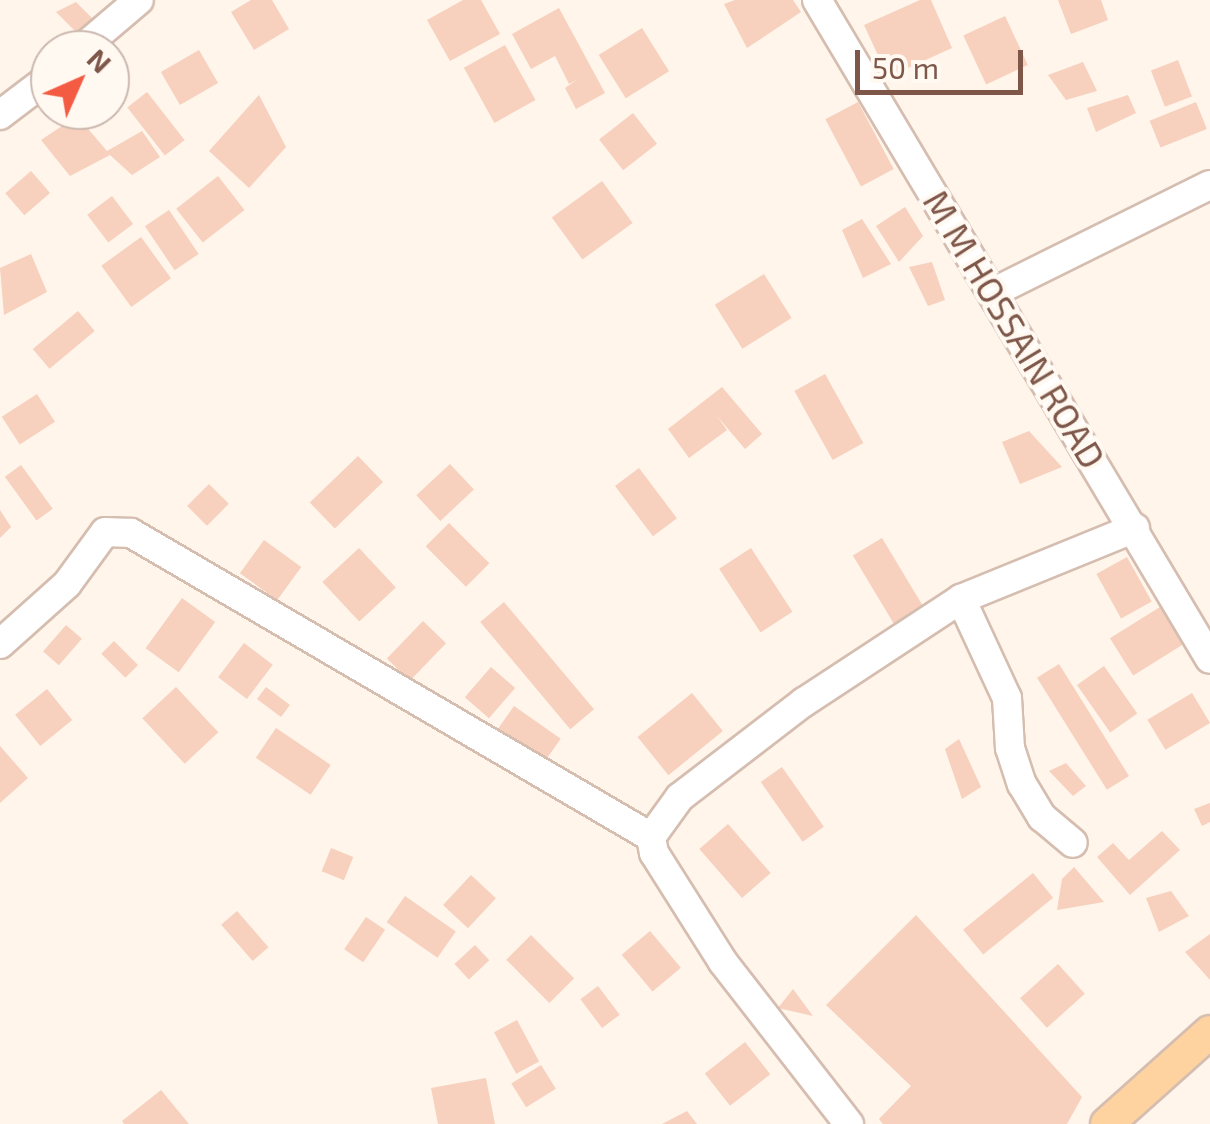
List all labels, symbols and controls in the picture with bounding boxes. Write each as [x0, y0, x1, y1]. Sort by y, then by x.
north arrow [30, 30, 130, 130]
scale bar [860, 30, 1028, 92]
text: N [81, 41, 119, 79]
text: 50 m [872, 49, 939, 85]
street label: M M HOSSAIN ROAD [916, 183, 1114, 475]

